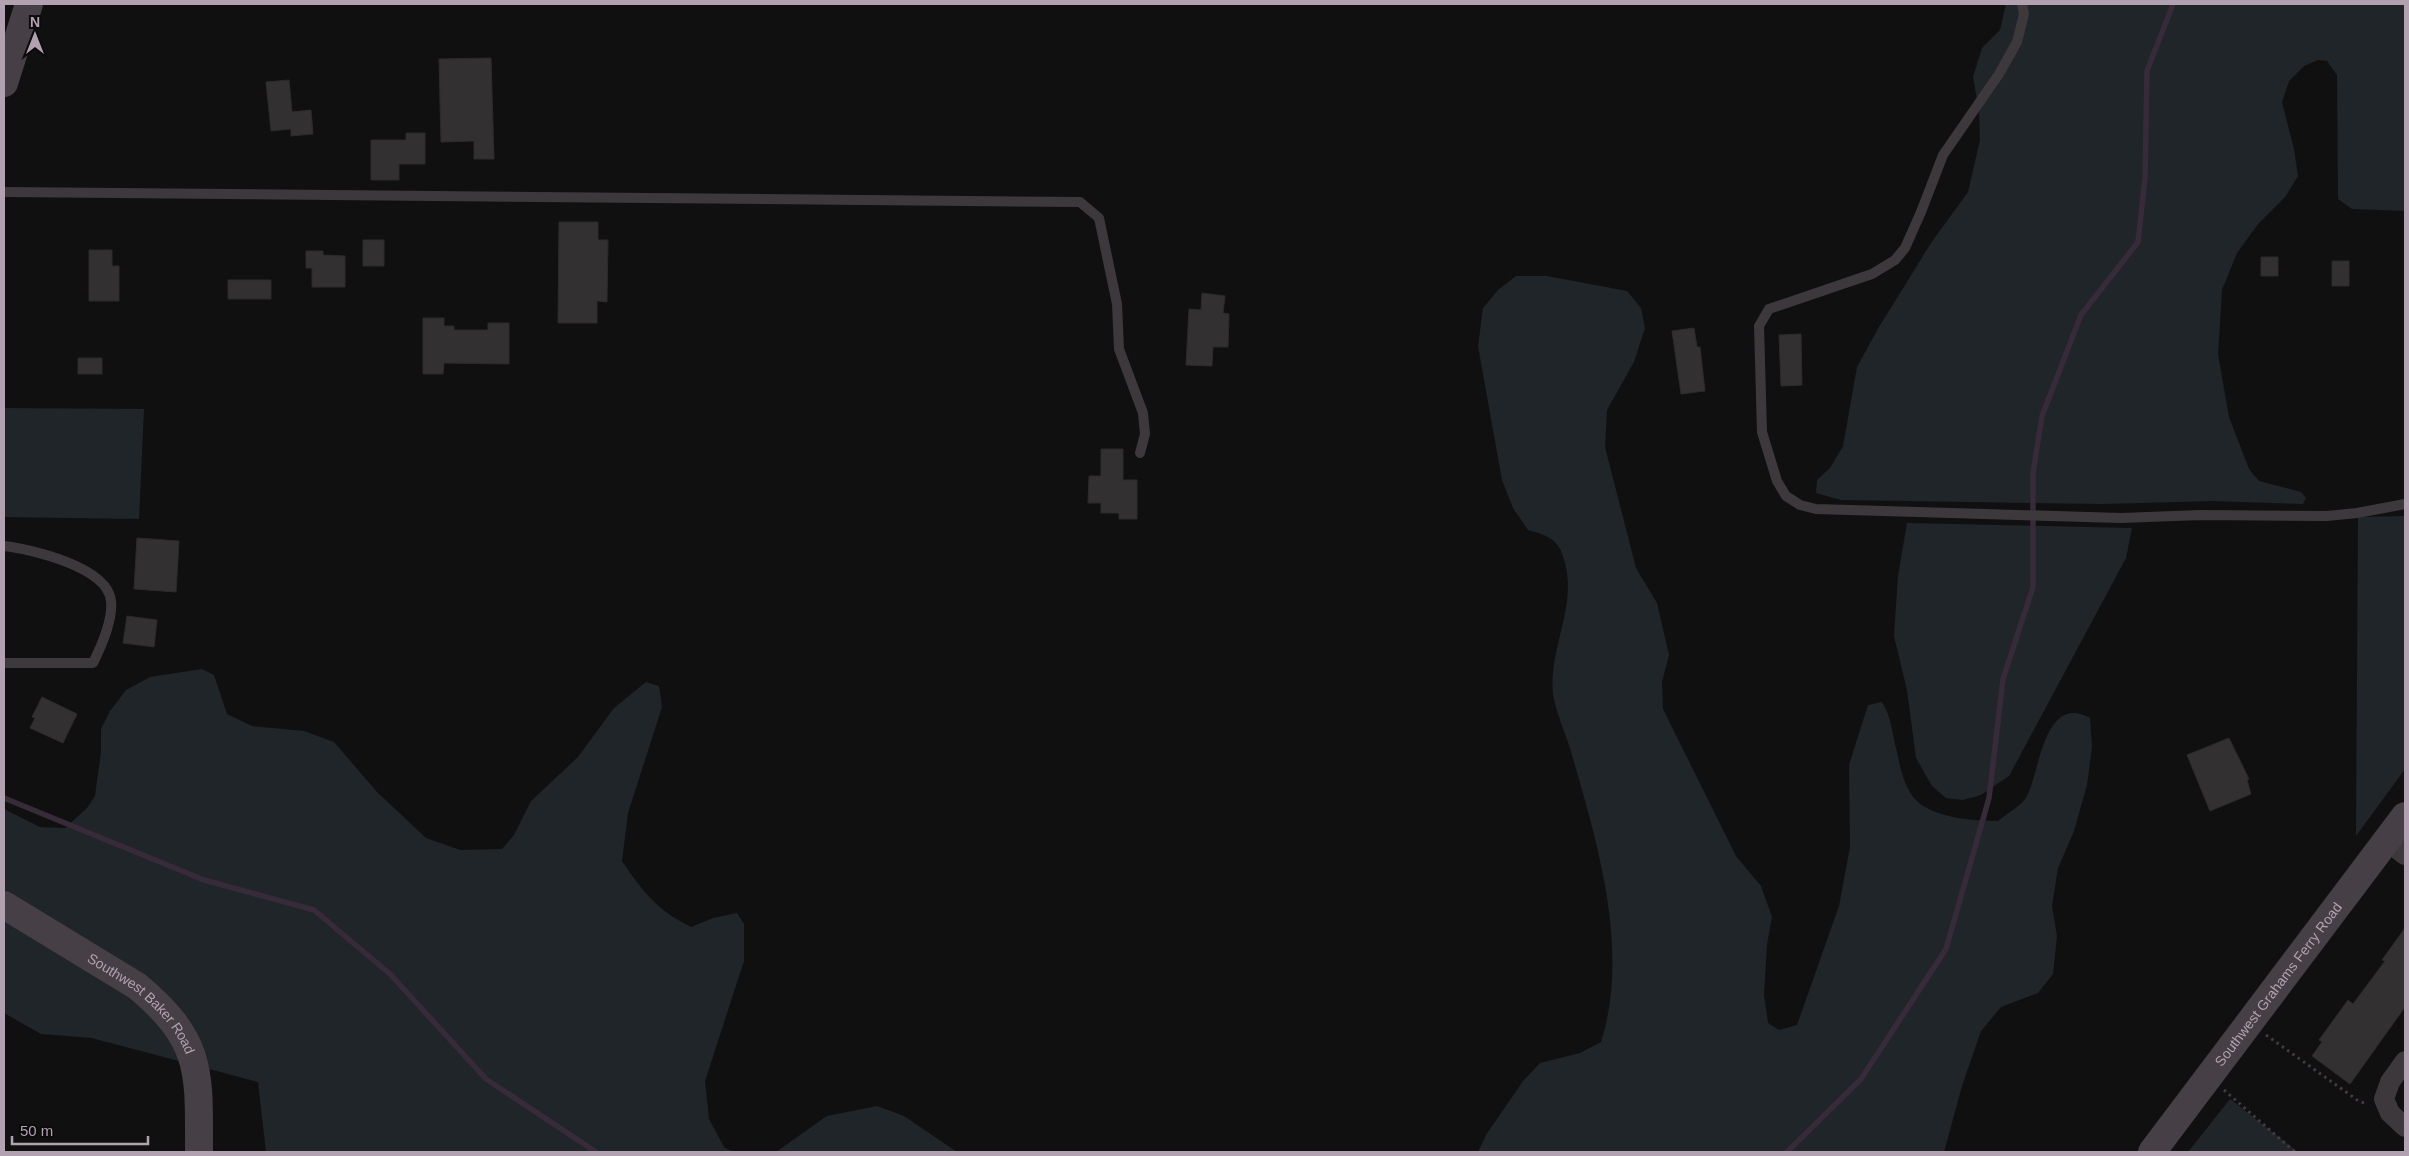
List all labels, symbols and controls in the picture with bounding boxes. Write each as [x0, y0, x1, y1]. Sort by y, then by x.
north arrow [10, 10, 60, 60]
text: N [30, 14, 40, 30]
street label: Southwest Grahams Ferry Road [2211, 899, 2345, 1069]
street label: Southwest Baker Road [85, 950, 198, 1056]
scale bar [12, 1114, 149, 1146]
text: 50 m [20, 1122, 53, 1139]

